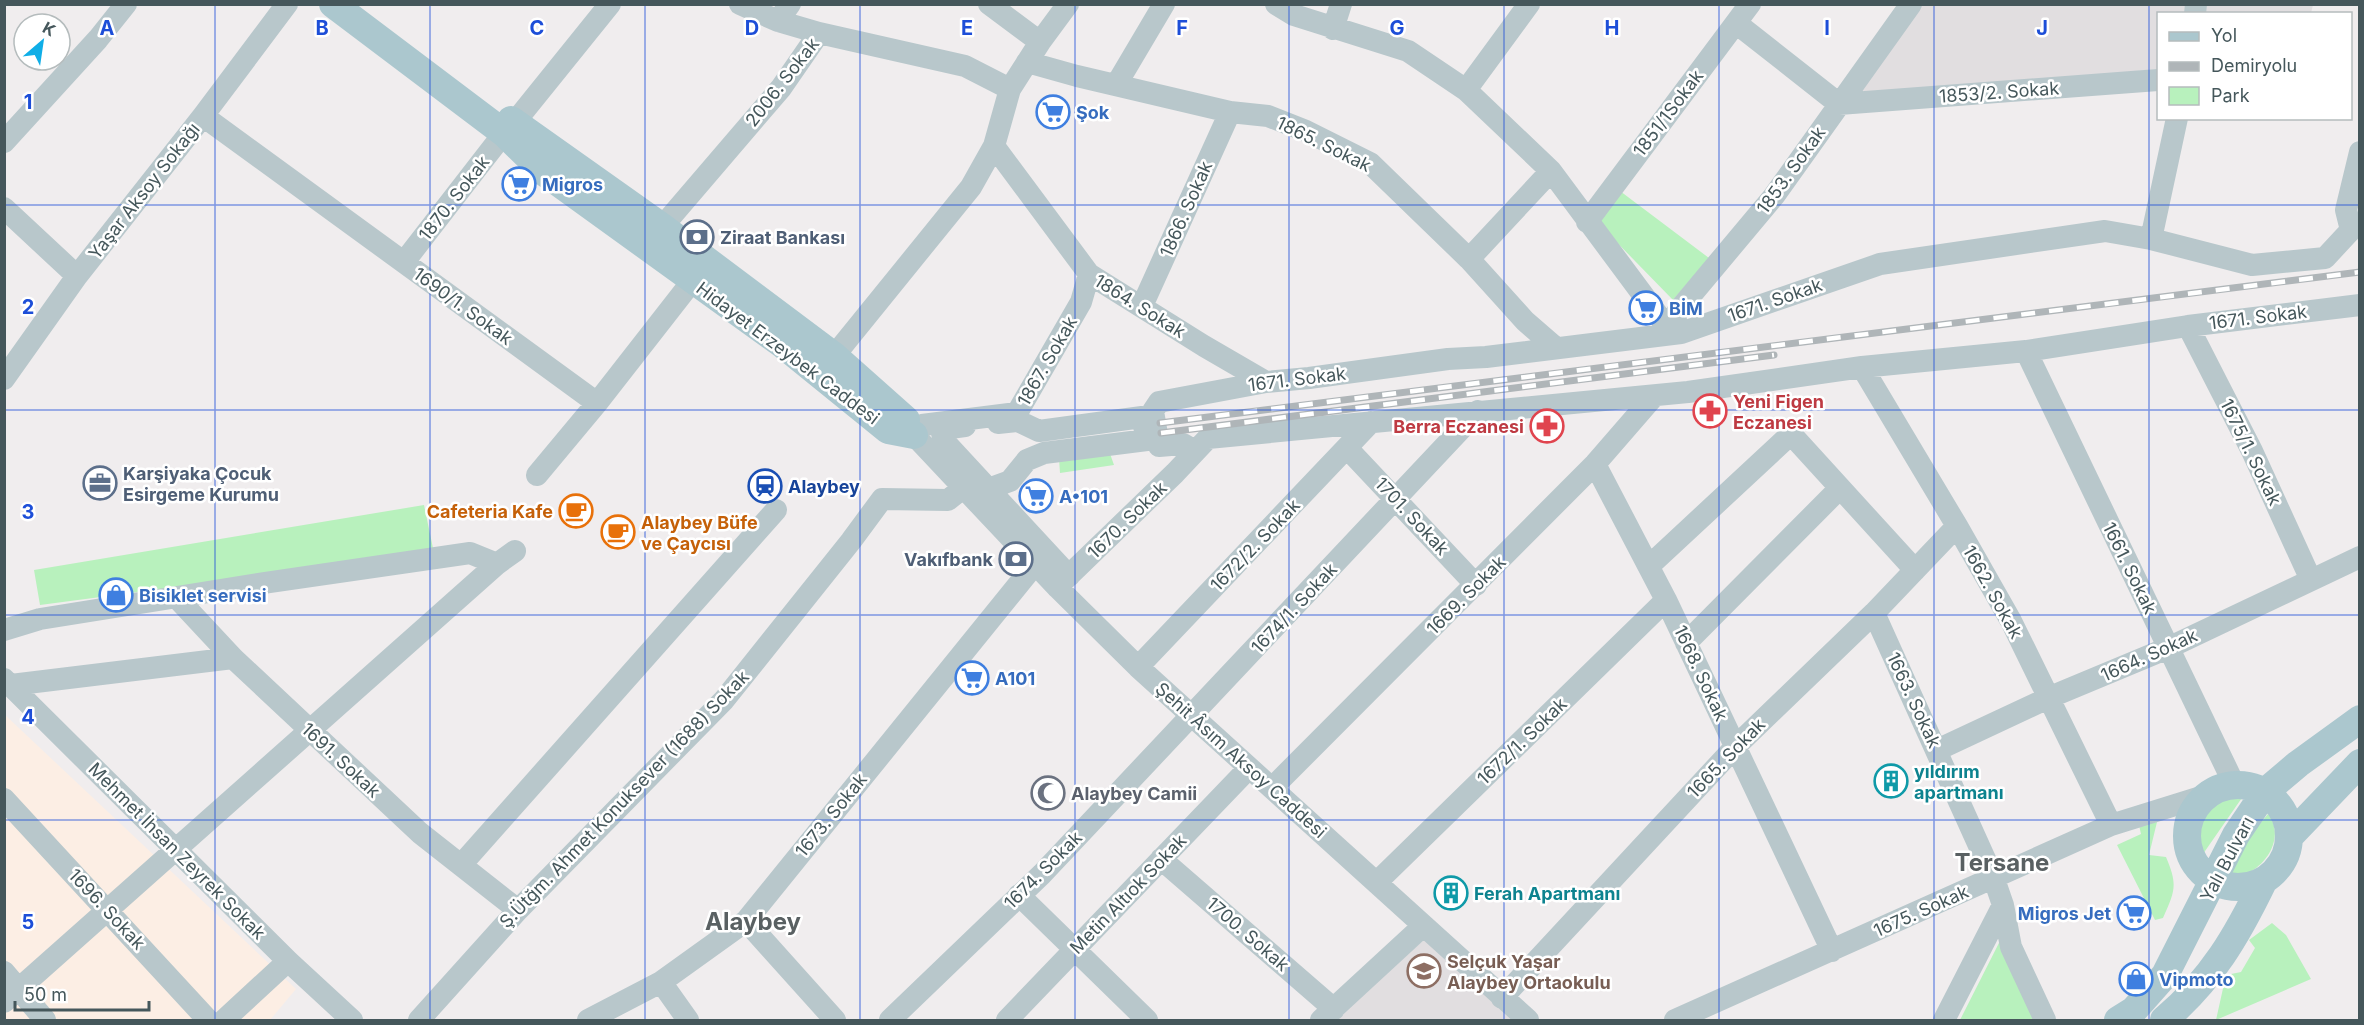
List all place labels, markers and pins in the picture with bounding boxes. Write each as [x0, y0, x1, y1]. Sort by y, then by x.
supermarket icon: Şok [1035, 94, 1071, 130]
place label: Şok [1076, 102, 1110, 123]
supermarket icon: Migros [501, 166, 537, 202]
place label: Migros [542, 174, 603, 195]
bank icon: Ziraat Bankası [679, 219, 715, 255]
place label: Ziraat Bankası [720, 227, 845, 248]
supermarket icon: BİM [1628, 290, 1664, 326]
place label: BİM [1669, 298, 1703, 319]
place label: Yeni Figen Eczanesi [1733, 391, 1824, 433]
pharmacy icon: Yeni Figen Eczanesi [1692, 393, 1728, 429]
pharmacy icon: Berra Eczanesi [1529, 408, 1565, 444]
place label: Berra Eczanesi [1393, 416, 1524, 437]
place label: Karşiyaka Çocuk Esirgeme Kurumu [123, 463, 279, 505]
office icon: Karşiyaka Çocuk Esirgeme Kurumu [82, 465, 118, 501]
station icon: Alaybey [747, 468, 783, 504]
place label: Alaybey [788, 476, 860, 497]
supermarket icon: A•101 [1018, 478, 1054, 514]
place label: A•101 [1059, 486, 1108, 507]
cafe icon: Cafeteria Kafe [558, 493, 594, 529]
place label: Cafeteria Kafe [427, 501, 553, 522]
place label: Alaybey Büfe ve Çaycısı [641, 512, 758, 554]
cafe icon: Alaybey Büfe ve Çaycısı [600, 514, 636, 550]
bank icon: Vakıfbank [998, 541, 1034, 577]
place label: Vakıfbank [904, 549, 994, 570]
shop icon: Bisiklet servisi [98, 577, 134, 613]
place label: Bisiklet servisi [139, 585, 267, 606]
supermarket icon: A101 [954, 660, 990, 696]
place label: A101 [995, 668, 1035, 689]
place label: yıldırım apartmanı [1914, 761, 2004, 803]
building icon: yıldırım apartmanı [1873, 763, 1909, 799]
mosque icon: Alaybey Camii [1030, 775, 1066, 811]
place label: Alaybey Camii [1071, 783, 1197, 804]
building icon: Ferah Apartmanı [1433, 875, 1469, 911]
place label: Ferah Apartmanı [1474, 883, 1620, 904]
supermarket icon: Migros Jet [2116, 895, 2152, 931]
place label: Migros Jet [2018, 903, 2111, 924]
place label: Selçuk Yaşar Alaybey Ortaokulu [1447, 951, 1611, 993]
school or university icon: Selçuk Yaşar Alaybey Ortaokulu [1406, 953, 1442, 989]
shop icon: Vipmoto [2118, 961, 2154, 997]
place label: Vipmoto [2159, 969, 2234, 990]

